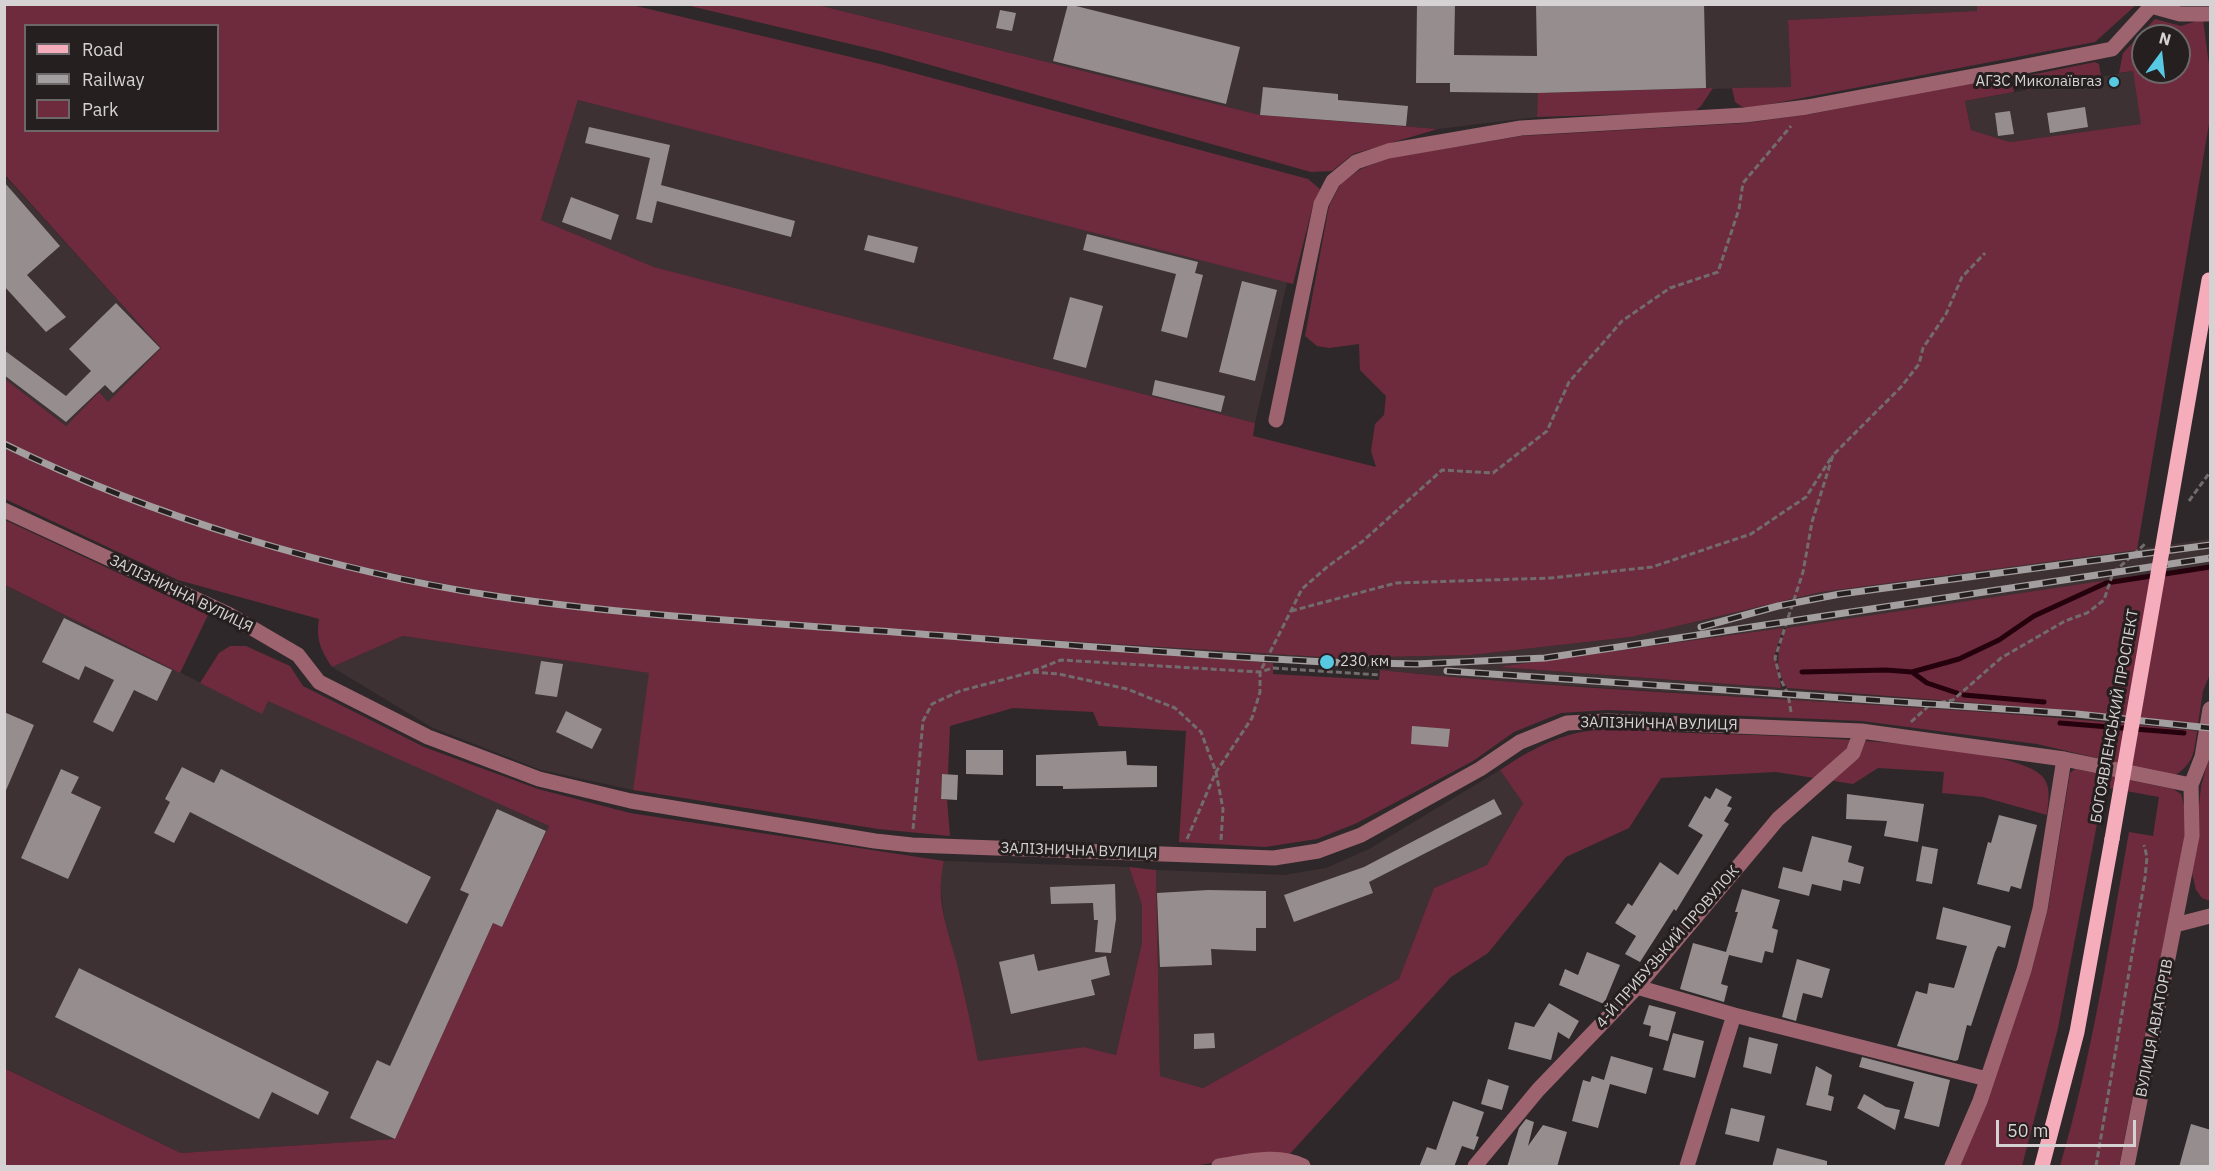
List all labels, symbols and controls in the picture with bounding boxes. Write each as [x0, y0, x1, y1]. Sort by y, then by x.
legend [24, 24, 219, 132]
north arrow [2131, 24, 2191, 84]
text: N [2157, 27, 2173, 50]
text: Road [82, 38, 123, 61]
text: Railway [82, 68, 144, 91]
place label: АГЗС Миколаївгаз [1976, 73, 2102, 91]
marker: АГЗС Миколаївгаз [2107, 75, 2121, 89]
text: Park [82, 98, 118, 121]
street label: ЗАЛІЗНИЧНА ВУЛИЦЯ [106, 551, 256, 637]
street label: БОГОЯВЛЕНСЬКИЙ ПРОСПЕКТ [2087, 608, 2143, 824]
marker: 230 км [1318, 653, 1336, 671]
place label: 230 км [1340, 653, 1389, 671]
street label: ЗАЛІЗНИЧНА ВУЛИЦЯ [1580, 714, 1738, 734]
street label: ЗАЛІЗНИЧНА ВУЛИЦЯ [1000, 839, 1158, 863]
street label: 4-Й ПРИБУЗЬКИЙ ПРОВУЛОК [1593, 862, 1743, 1032]
street label: ВУЛИЦЯ АВІАТОРІВ [2133, 957, 2177, 1099]
scale bar [1999, 1108, 2138, 1146]
text: 50 m [2007, 1119, 2049, 1142]

